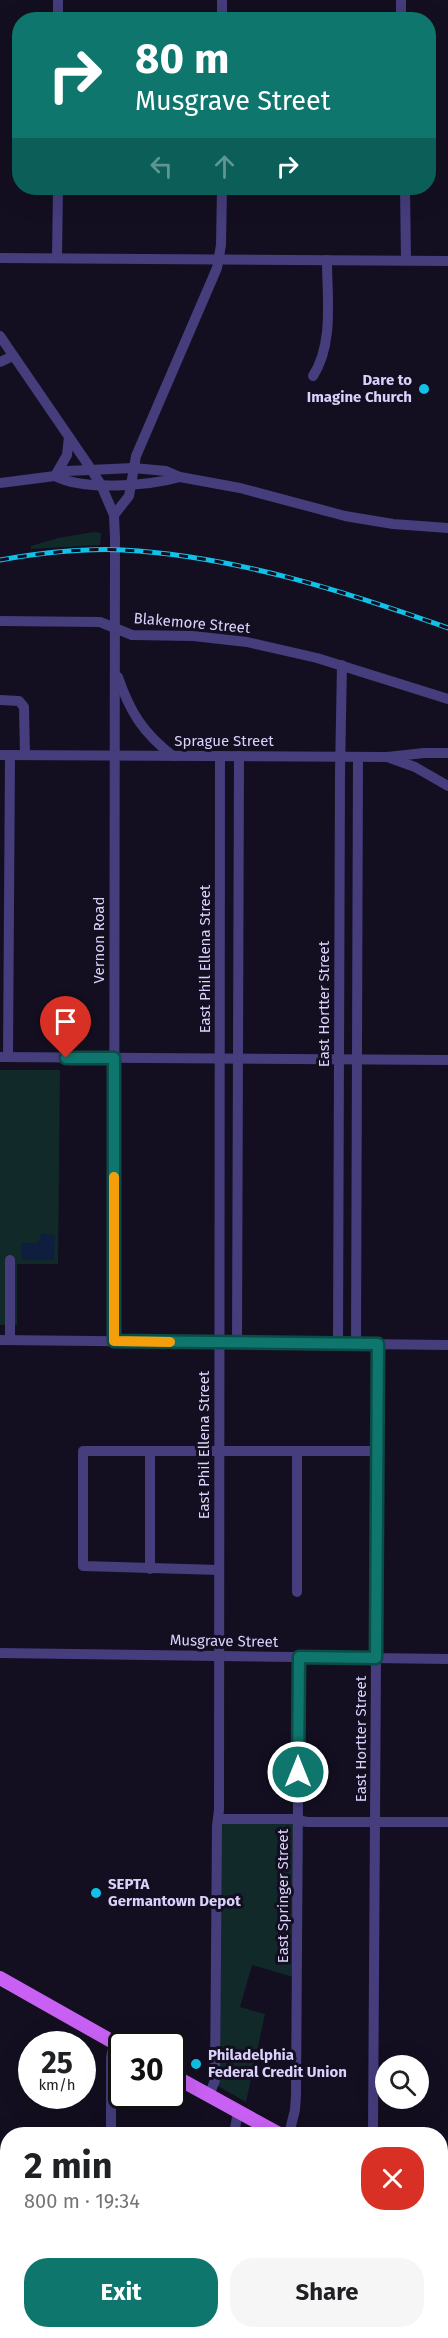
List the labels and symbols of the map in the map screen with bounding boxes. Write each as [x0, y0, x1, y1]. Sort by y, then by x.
place label: Dare to Imagine Church [307, 371, 412, 406]
marker: Dare to Imagine Church [417, 382, 431, 396]
street label: Blakemore Street [133, 609, 252, 637]
street label: Sprague Street [174, 732, 274, 750]
street label: East Phil Ellena Street [196, 884, 214, 1033]
street label: Vernon Road [90, 897, 108, 983]
street label: East Hortter Street [315, 940, 333, 1067]
pin [40, 996, 91, 1058]
street label: East Phil Ellena Street [195, 1370, 213, 1519]
street label: Musgrave Street [170, 1631, 279, 1651]
street label: East Hortter Street [352, 1675, 370, 1802]
position arrow [266, 1740, 330, 1804]
street label: East Springer Street [274, 1828, 292, 1963]
place label: SEPTA Germantown Depot [108, 1875, 241, 1910]
marker: SEPTA Germantown Depot [89, 1886, 103, 1900]
speed limit sign: 30 [108, 2031, 186, 2109]
place label: Philadelphia Federal Credit Union [208, 2046, 347, 2081]
marker: Philadelphia Federal Credit Union [189, 2057, 203, 2071]

